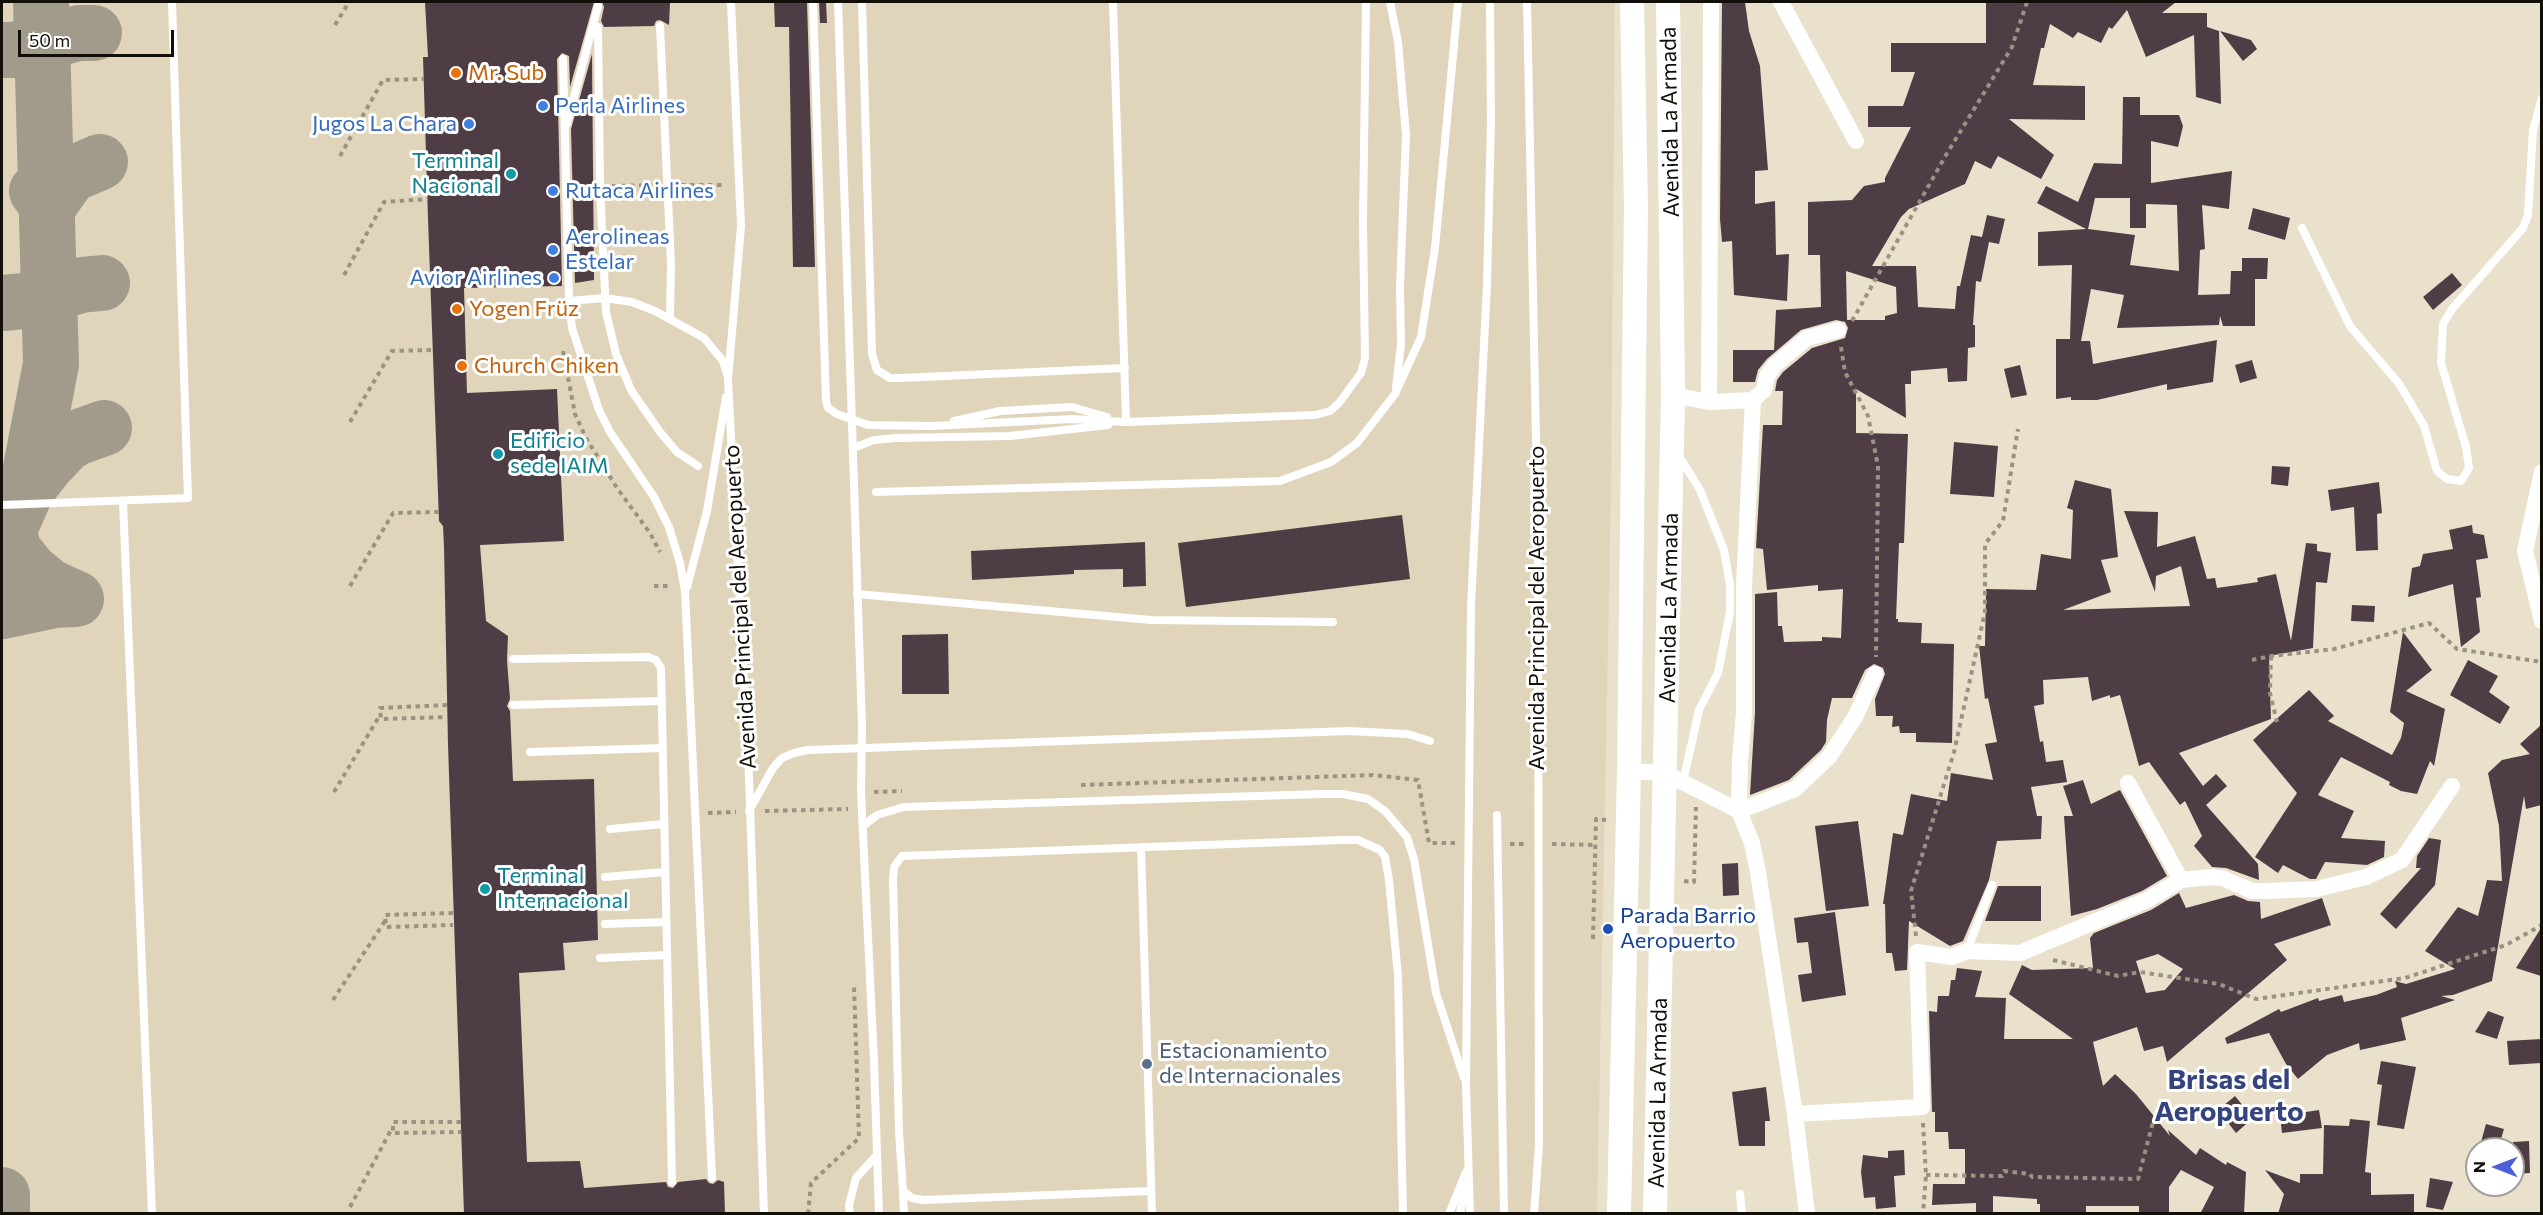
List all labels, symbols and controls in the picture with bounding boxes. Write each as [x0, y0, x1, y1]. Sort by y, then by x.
scale bar [21, 18, 177, 56]
street label: Avenida La Armada [1655, 26, 1685, 218]
text: 50 m [29, 29, 70, 51]
place label: Mr. Sub [468, 60, 544, 86]
marker: Mr. Sub [449, 66, 463, 80]
place label: Perla Airlines [555, 93, 685, 119]
marker: Perla Airlines [536, 99, 550, 113]
place label: Jugos La Chara [312, 111, 457, 137]
marker: Jugos La Chara [462, 117, 476, 131]
place label: Terminal Nacional [412, 148, 499, 200]
marker: Terminal Nacional [504, 167, 518, 181]
place label: Rutaca Airlines [565, 178, 714, 204]
marker: Rutaca Airlines [546, 184, 560, 198]
place label: Aerolineas Estelar [565, 224, 670, 276]
marker: Aerolineas Estelar [546, 243, 560, 257]
place label: Avior Airlines [409, 265, 542, 291]
marker: Avior Airlines [547, 271, 561, 285]
place label: Yogen Früz [469, 296, 579, 322]
marker: Yogen Früz [450, 302, 464, 316]
place label: Church Chiken [474, 353, 619, 379]
marker: Church Chiken [455, 359, 469, 373]
place label: Edificio sede IAIM [510, 428, 609, 480]
street label: Avenida Principal del Aeropuerto [718, 444, 762, 770]
street label: Avenida Principal del Aeropuerto [1524, 446, 1550, 770]
marker: Edificio sede IAIM [491, 447, 505, 461]
street label: Avenida La Armada [1654, 512, 1684, 704]
place label: Terminal Internacional [497, 863, 628, 914]
marker: Terminal Internacional [478, 882, 492, 896]
place label: Parada Barrio Aeropuerto [1620, 903, 1756, 954]
marker: Parada Barrio Aeropuerto [1601, 922, 1615, 936]
street label: Avenida La Armada [1643, 997, 1673, 1189]
place label: Estacionamiento de Internacionales [1159, 1038, 1341, 1090]
marker: Estacionamiento de Internacionales [1140, 1057, 1154, 1071]
district label: Brisas del Aeropuerto [2154, 1063, 2304, 1129]
north arrow [2465, 1137, 2525, 1197]
text: N [2469, 1161, 2488, 1173]

